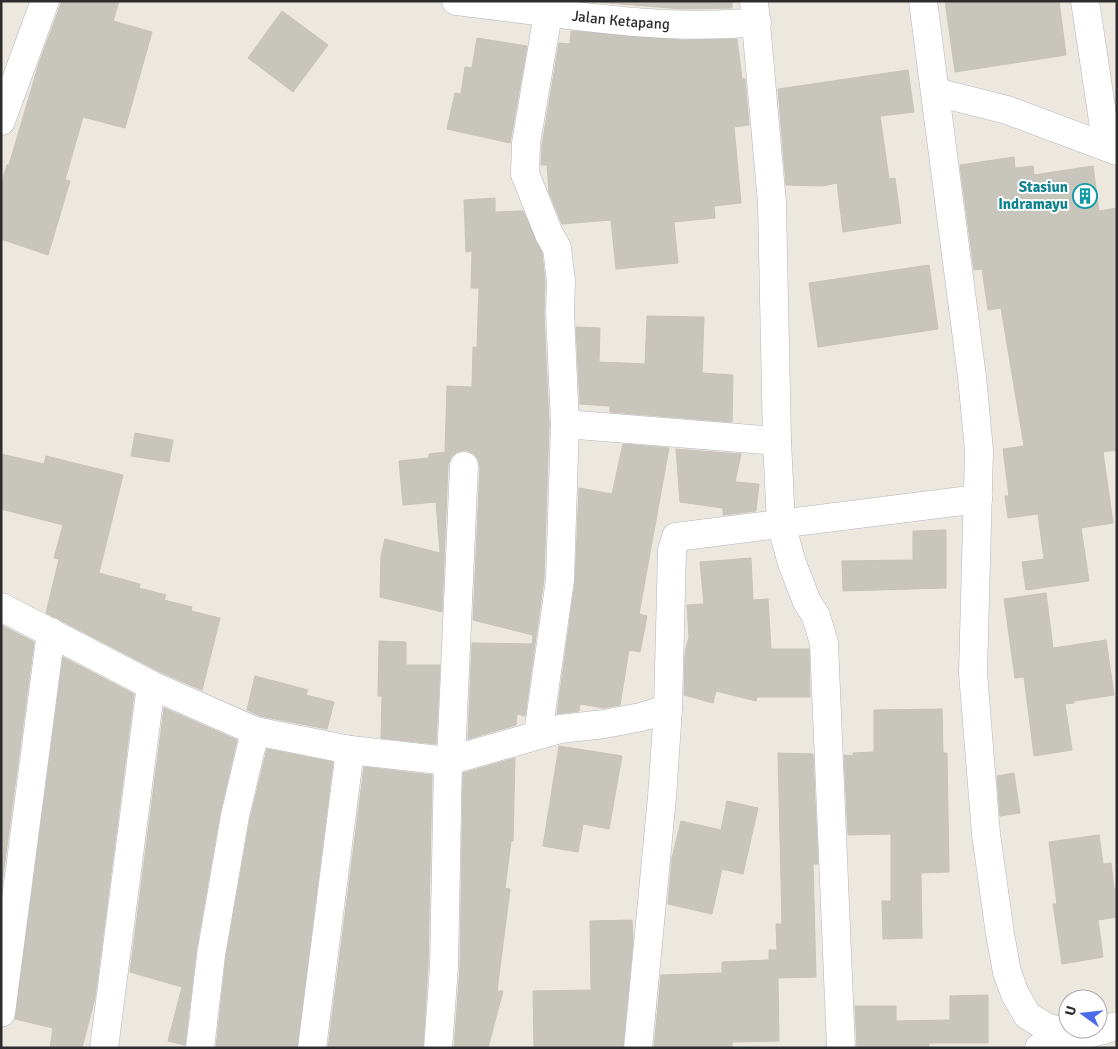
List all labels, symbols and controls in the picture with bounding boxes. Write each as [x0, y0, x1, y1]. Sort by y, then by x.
street label: Jalan Ketapang [571, 7, 670, 33]
place label: Stasiun Indramayu [998, 178, 1068, 213]
building icon: Stasiun Indramayu [1072, 183, 1098, 209]
north arrow [1058, 989, 1108, 1039]
text: U [1061, 1004, 1080, 1018]

